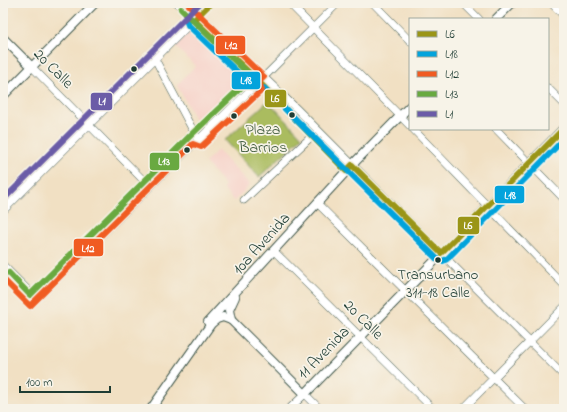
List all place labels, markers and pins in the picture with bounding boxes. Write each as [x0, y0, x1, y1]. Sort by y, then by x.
unlabelled marker [129, 64, 139, 74]
unlabelled marker [287, 110, 297, 120]
unlabelled marker [229, 111, 239, 121]
unlabelled marker [182, 145, 192, 155]
marker: Transurbano 311-18 Calle [433, 255, 443, 265]
place label: Transurbano 311-18 Calle [398, 264, 479, 304]

